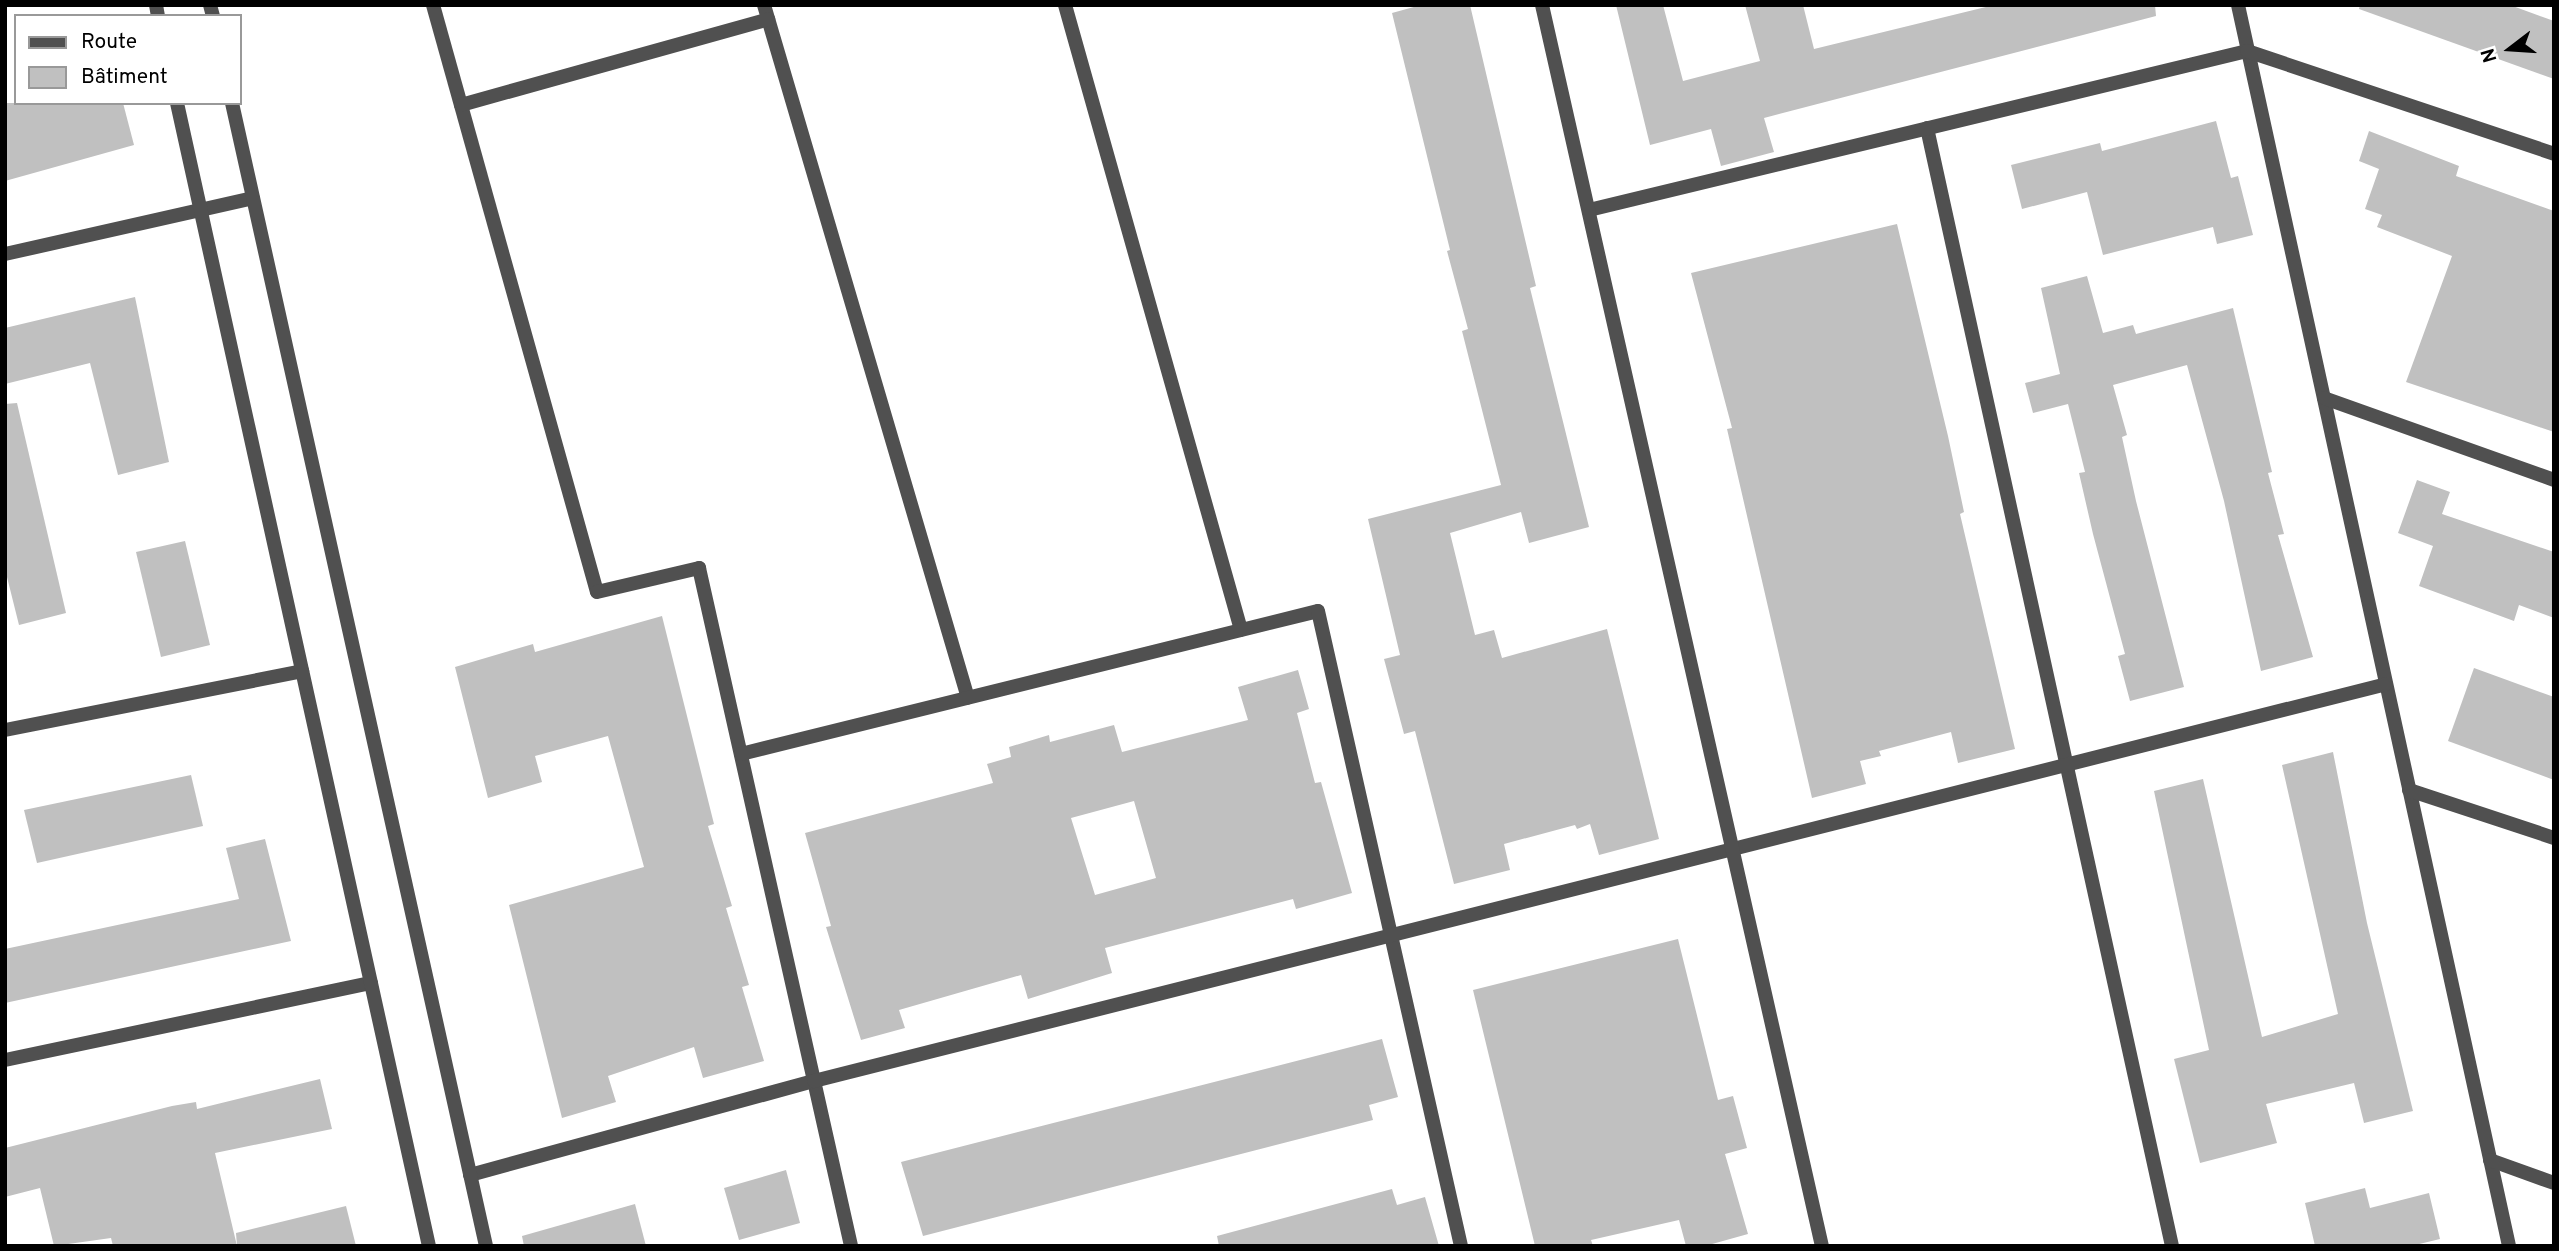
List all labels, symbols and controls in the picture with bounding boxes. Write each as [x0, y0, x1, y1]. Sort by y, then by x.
legend [14, 14, 242, 105]
north arrow [2475, 14, 2545, 84]
text: Route [81, 29, 137, 56]
text: N [2476, 45, 2503, 65]
text: Bâtiment [81, 64, 168, 91]

